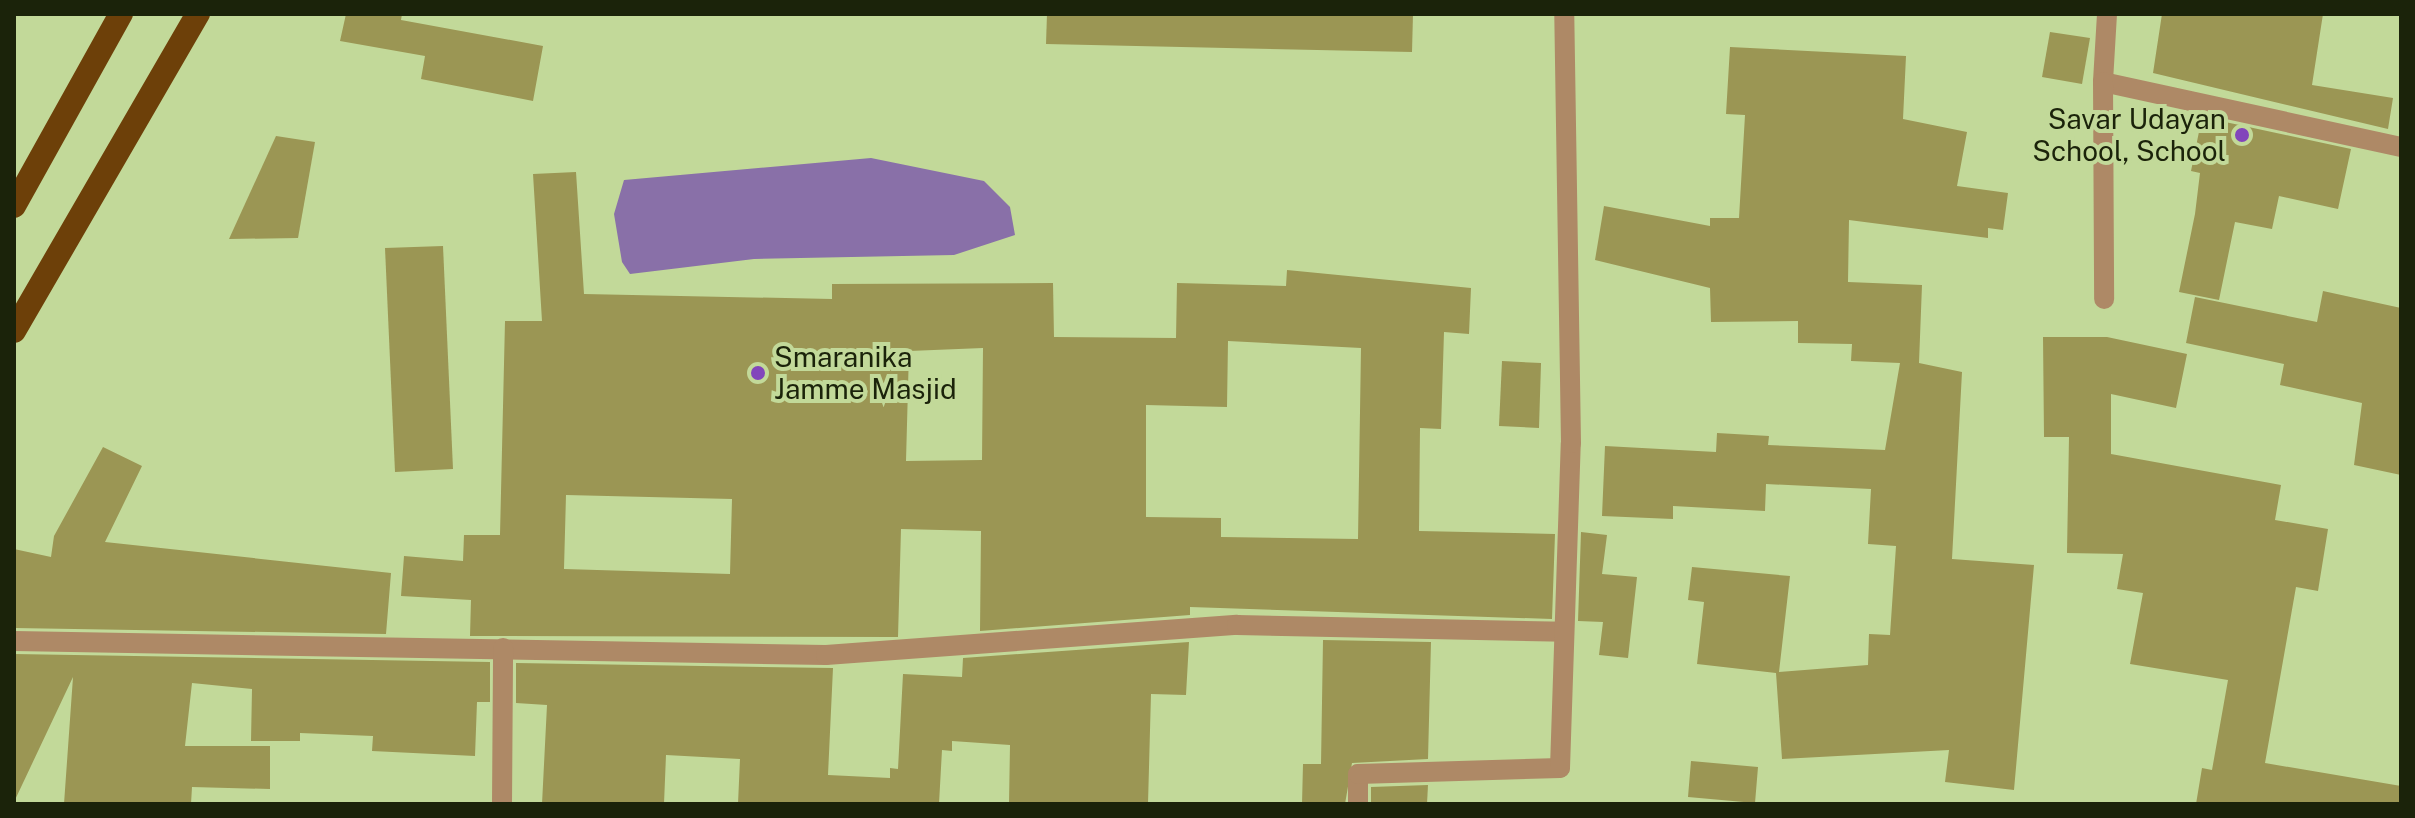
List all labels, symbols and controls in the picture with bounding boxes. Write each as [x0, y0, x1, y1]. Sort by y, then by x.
place label: Savar Udayan School, School [2032, 102, 2226, 168]
marker: Savar Udayan School, School [2233, 126, 2251, 144]
place label: Smaranika Jamme Masjid [774, 340, 957, 406]
marker: Smaranika Jamme Masjid [749, 364, 767, 382]

